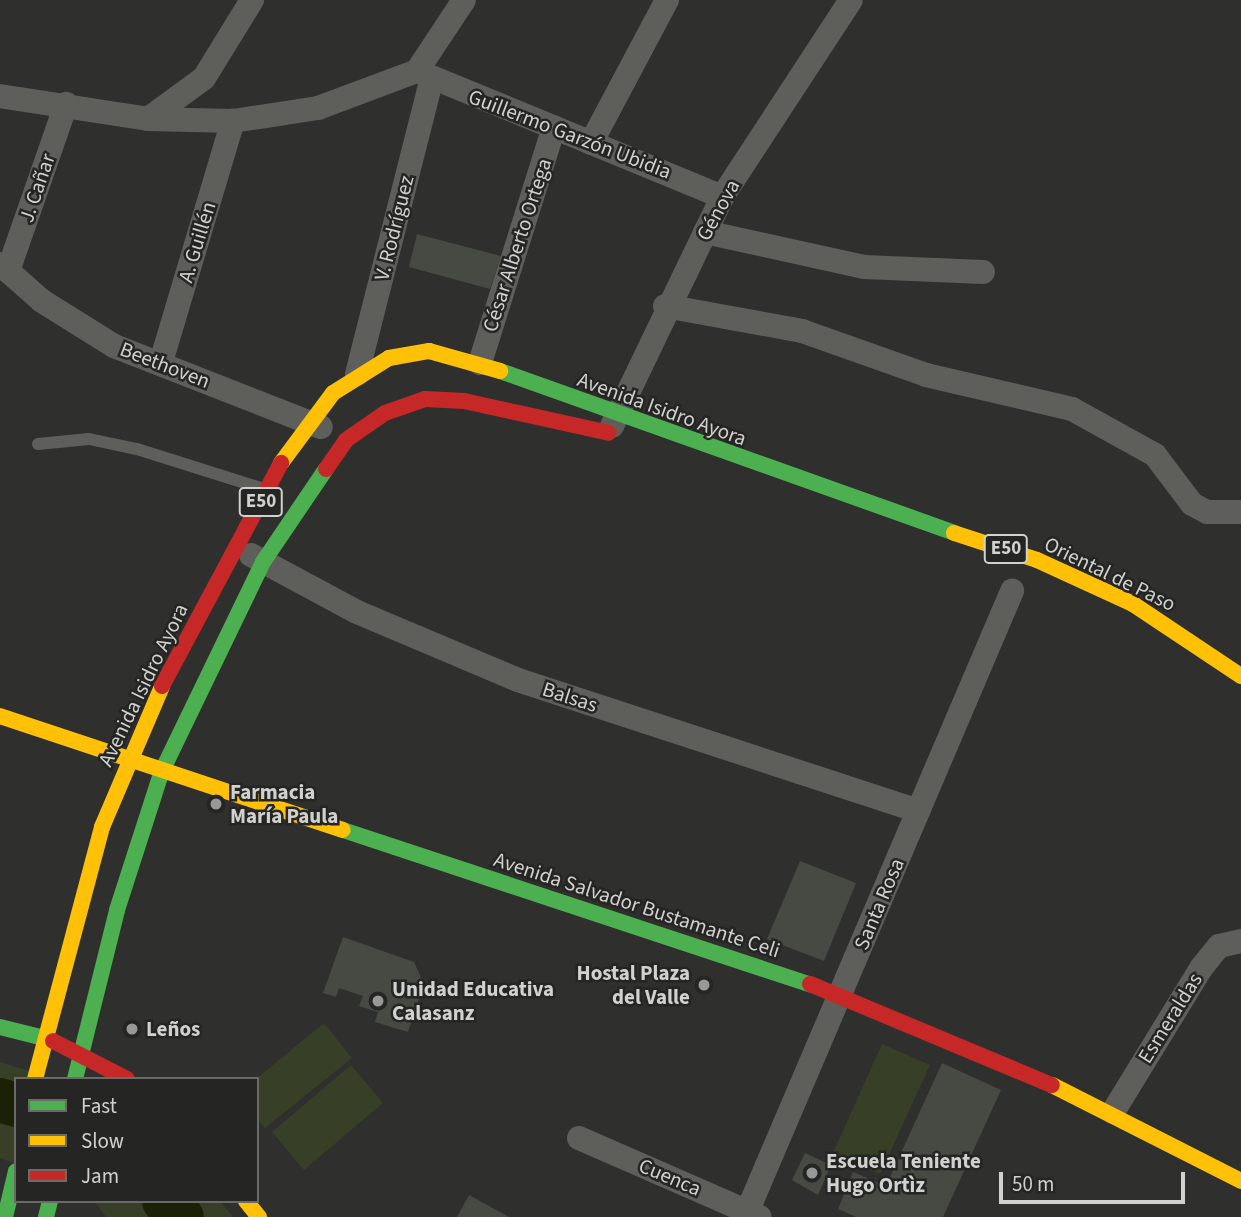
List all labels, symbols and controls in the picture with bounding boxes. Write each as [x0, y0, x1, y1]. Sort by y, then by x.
street label: Guillermo Garzón Ubidia [465, 84, 675, 184]
street label: J. Cañar [14, 150, 60, 226]
street label: César Alberto Ortega [477, 155, 557, 335]
street label: V. Rodríguez [369, 173, 419, 283]
street label: Génova [691, 175, 745, 245]
street label: A. Guillén [173, 199, 221, 285]
street label: Beethoven [116, 336, 214, 394]
street label: Avenida Isidro Ayora [574, 367, 750, 451]
road number: E50 [238, 486, 284, 517]
street label: Oriental de Paso [1040, 531, 1180, 617]
road number: E50 [983, 534, 1029, 564]
street label: Avenida Isidro Ayora [93, 599, 193, 771]
street label: Balsas [539, 676, 601, 718]
place label: Farmacia María Paula [230, 779, 338, 829]
marker: Farmacia María Paula [208, 796, 224, 812]
street label: Avenida Salvador Bustamante Celi [491, 847, 783, 963]
street label: Santa Rosa [848, 854, 910, 954]
place label: Hostal Plaza del Valle [576, 960, 690, 1010]
street label: Esmeraldas [1132, 968, 1208, 1068]
place label: Unidad Educativa Calasanz [392, 976, 554, 1026]
marker: Hostal Plaza del Valle [696, 977, 712, 993]
marker: Unidad Educativa Calasanz [370, 993, 386, 1009]
place label: Leños [146, 1016, 200, 1042]
marker: Leños [124, 1021, 140, 1037]
legend [14, 1077, 259, 1203]
text: Fast [81, 1091, 117, 1121]
text: Slow [81, 1126, 124, 1156]
place label: Escuela Teniente Hugo Ortìz [826, 1148, 981, 1198]
street label: Cuenca [635, 1153, 705, 1201]
scale bar [1003, 1158, 1188, 1202]
text: Jam [81, 1161, 119, 1191]
marker: Escuela Teniente Hugo Ortìz [804, 1165, 820, 1181]
text: 50 m [1012, 1169, 1054, 1199]

